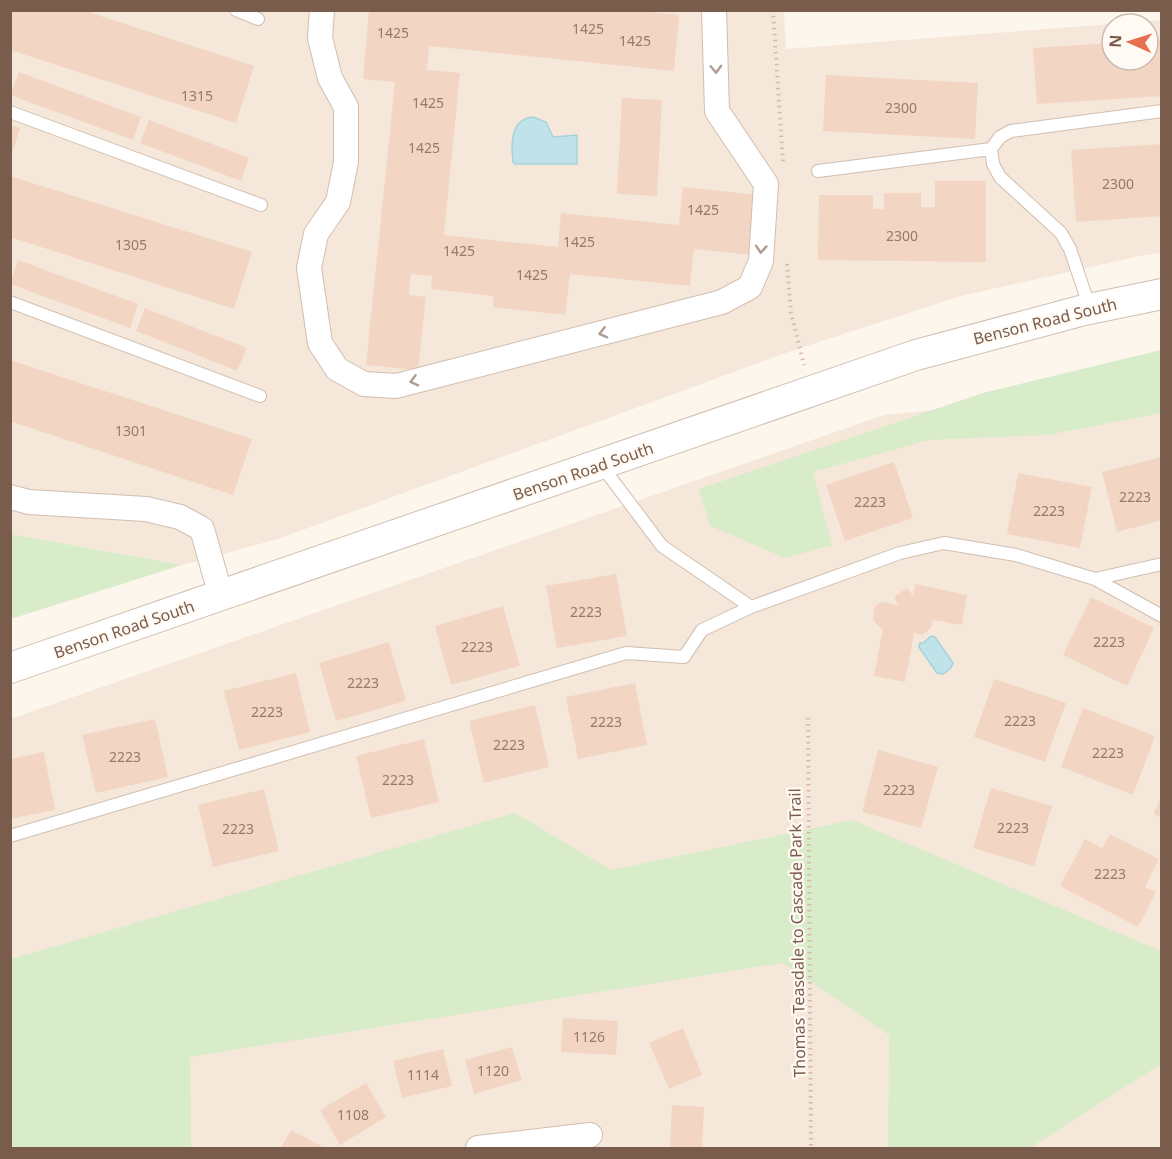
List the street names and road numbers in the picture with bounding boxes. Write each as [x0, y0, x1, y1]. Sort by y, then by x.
street label: Benson Road South [971, 293, 1119, 349]
street label: Benson Road South [510, 437, 656, 505]
street label: Benson Road South [51, 595, 197, 663]
street label: Thomas Teasdale to Cascade Park Trail [783, 788, 811, 1078]

